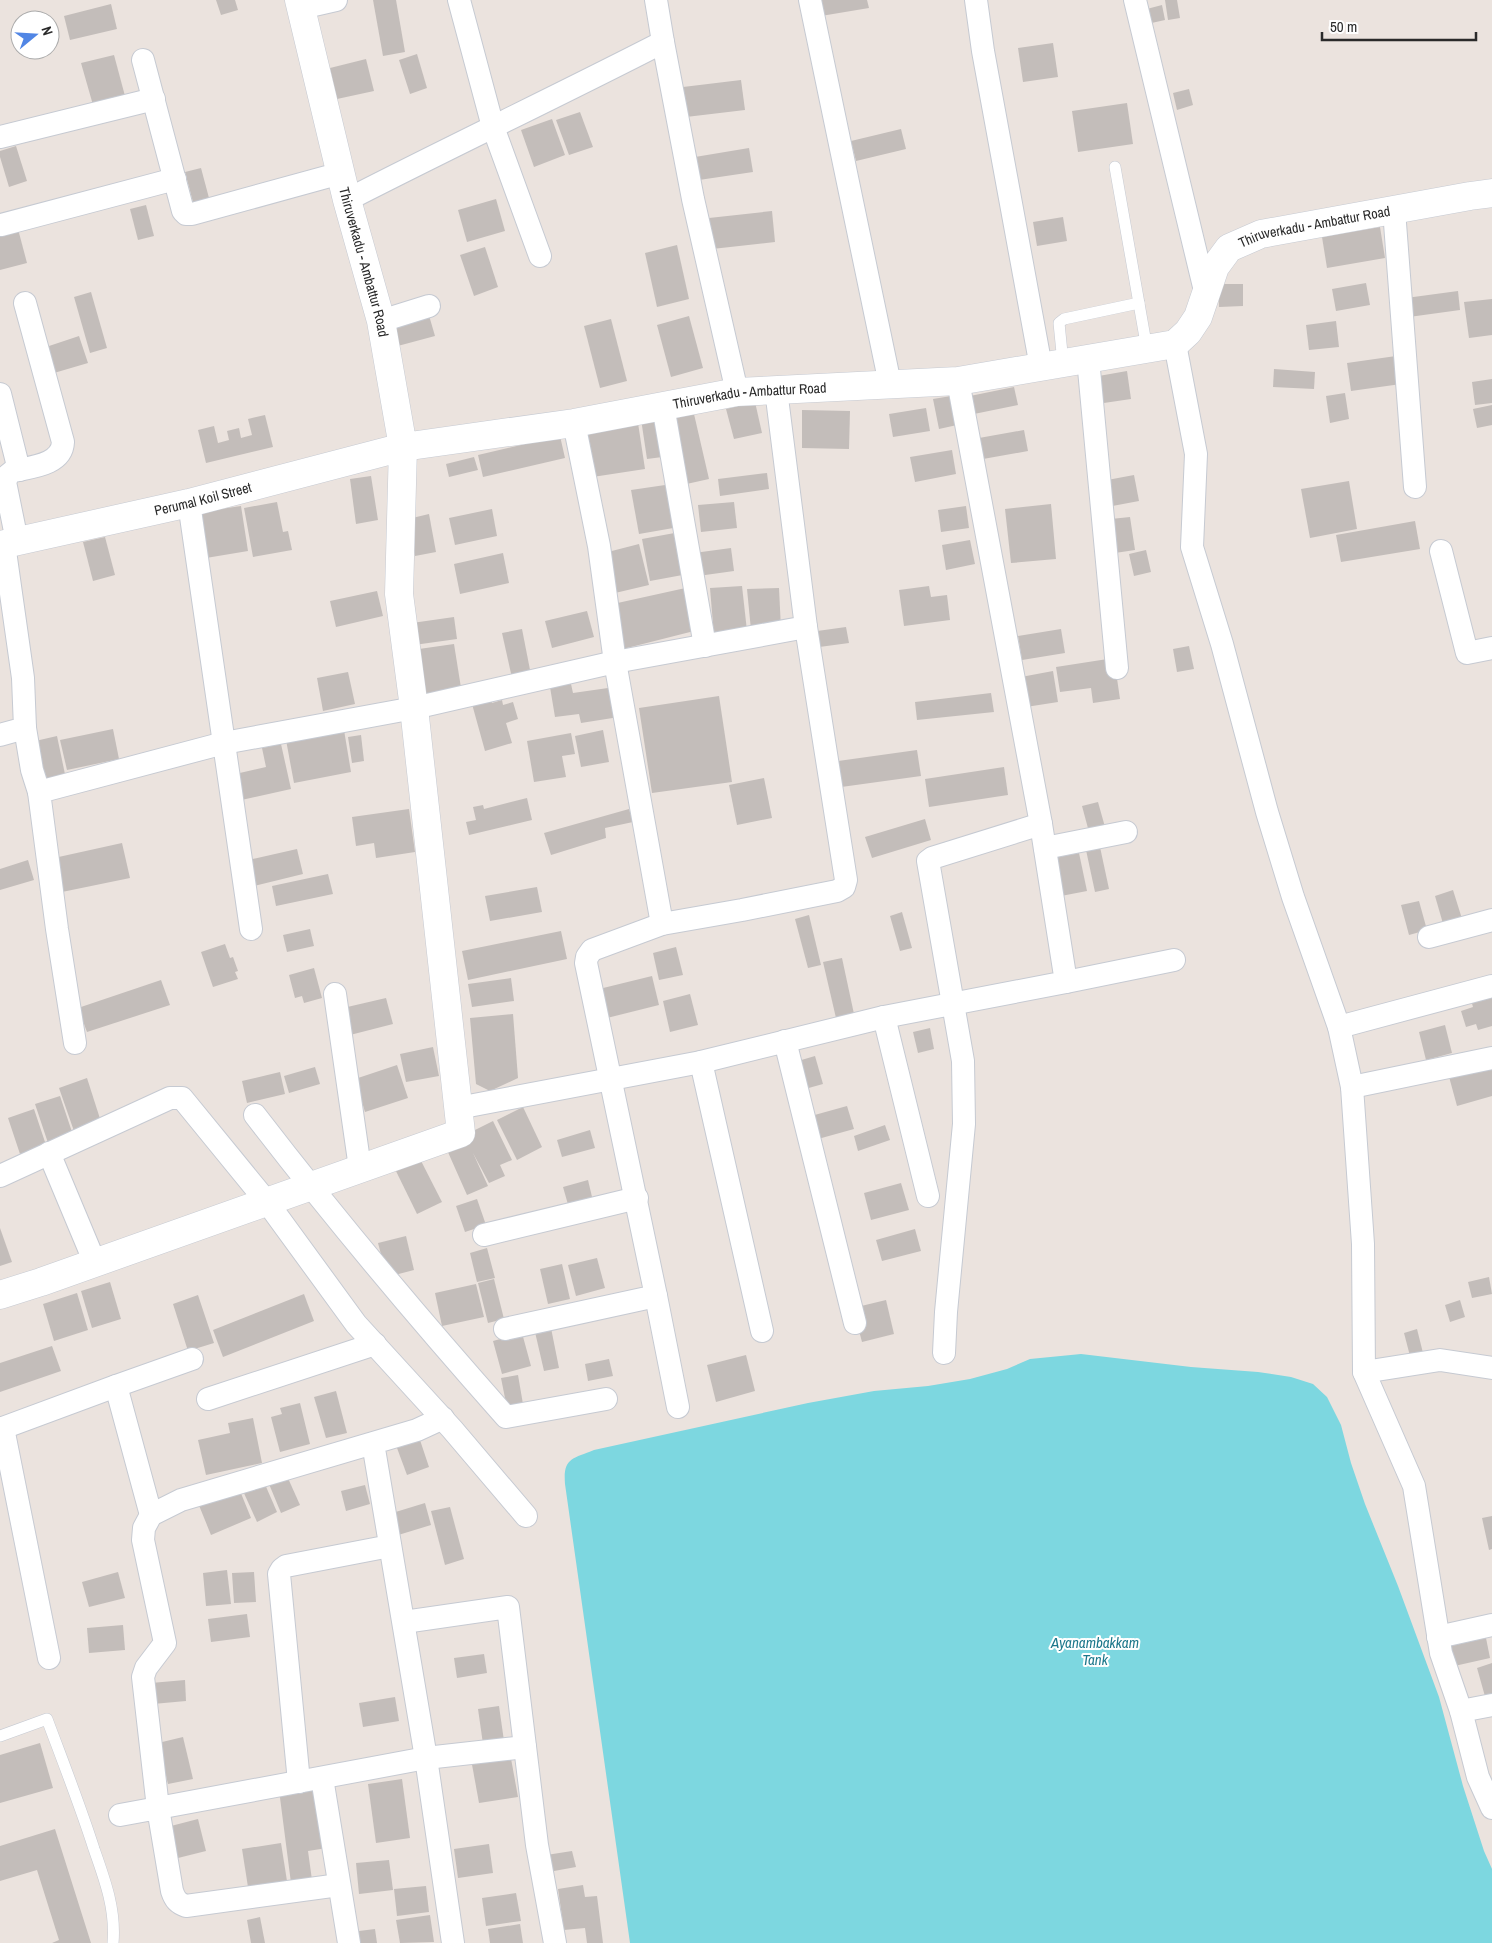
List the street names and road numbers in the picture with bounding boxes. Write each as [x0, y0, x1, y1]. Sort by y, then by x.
street label: Thiruverkadu - Ambattur Road [335, 185, 393, 338]
street label: Thiruverkadu - Ambattur Road [1236, 202, 1391, 252]
street label: Thiruverkadu - Ambattur Road [671, 379, 827, 413]
street label: Perumal Koil Street [152, 478, 253, 519]

